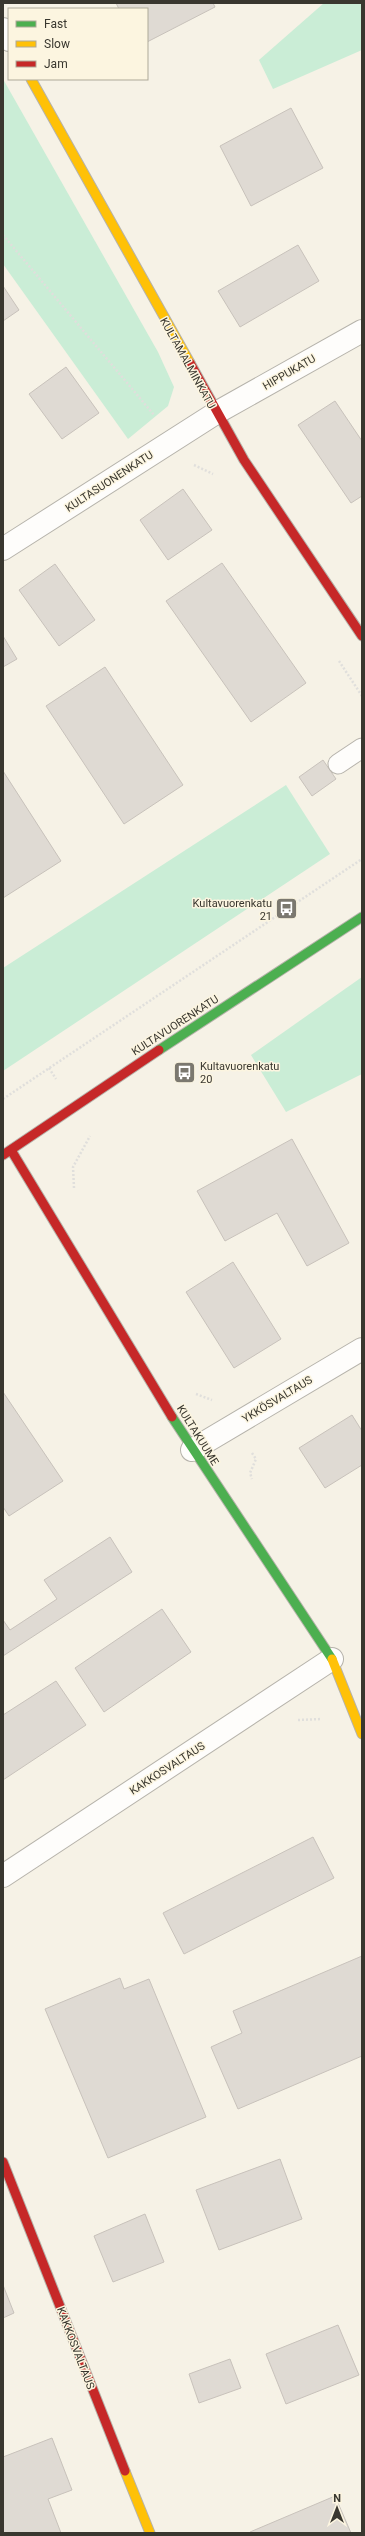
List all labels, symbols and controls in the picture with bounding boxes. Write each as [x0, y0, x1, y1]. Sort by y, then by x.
legend [8, 8, 148, 80]
text: Fast [44, 17, 67, 31]
text: Slow [44, 37, 70, 51]
text: Jam [44, 57, 68, 71]
street label: KULTAMALMINKATU [157, 315, 218, 411]
street label: HIPPUKATU [260, 352, 318, 393]
street label: KULTASUONENKATU [63, 448, 156, 515]
bus stop icon: Kultavuorenkatu 21 [274, 896, 300, 922]
place label: Kultavuorenkatu 21 [193, 897, 272, 923]
street label: KULTAVUORENKATU [129, 992, 221, 1058]
bus stop icon: Kultavuorenkatu 20 [172, 1059, 198, 1085]
place label: Kultavuorenkatu 20 [200, 1060, 279, 1086]
street label: YKKÖSVALTAUS [240, 1373, 315, 1425]
street label: KULTAKUUME [174, 1403, 221, 1468]
street label: KAKKOSVALTAUS [127, 1739, 208, 1798]
street label: KAKKOSVALTAUS [54, 2305, 97, 2392]
north arrow [317, 2488, 357, 2528]
text: N [333, 2492, 341, 2505]

